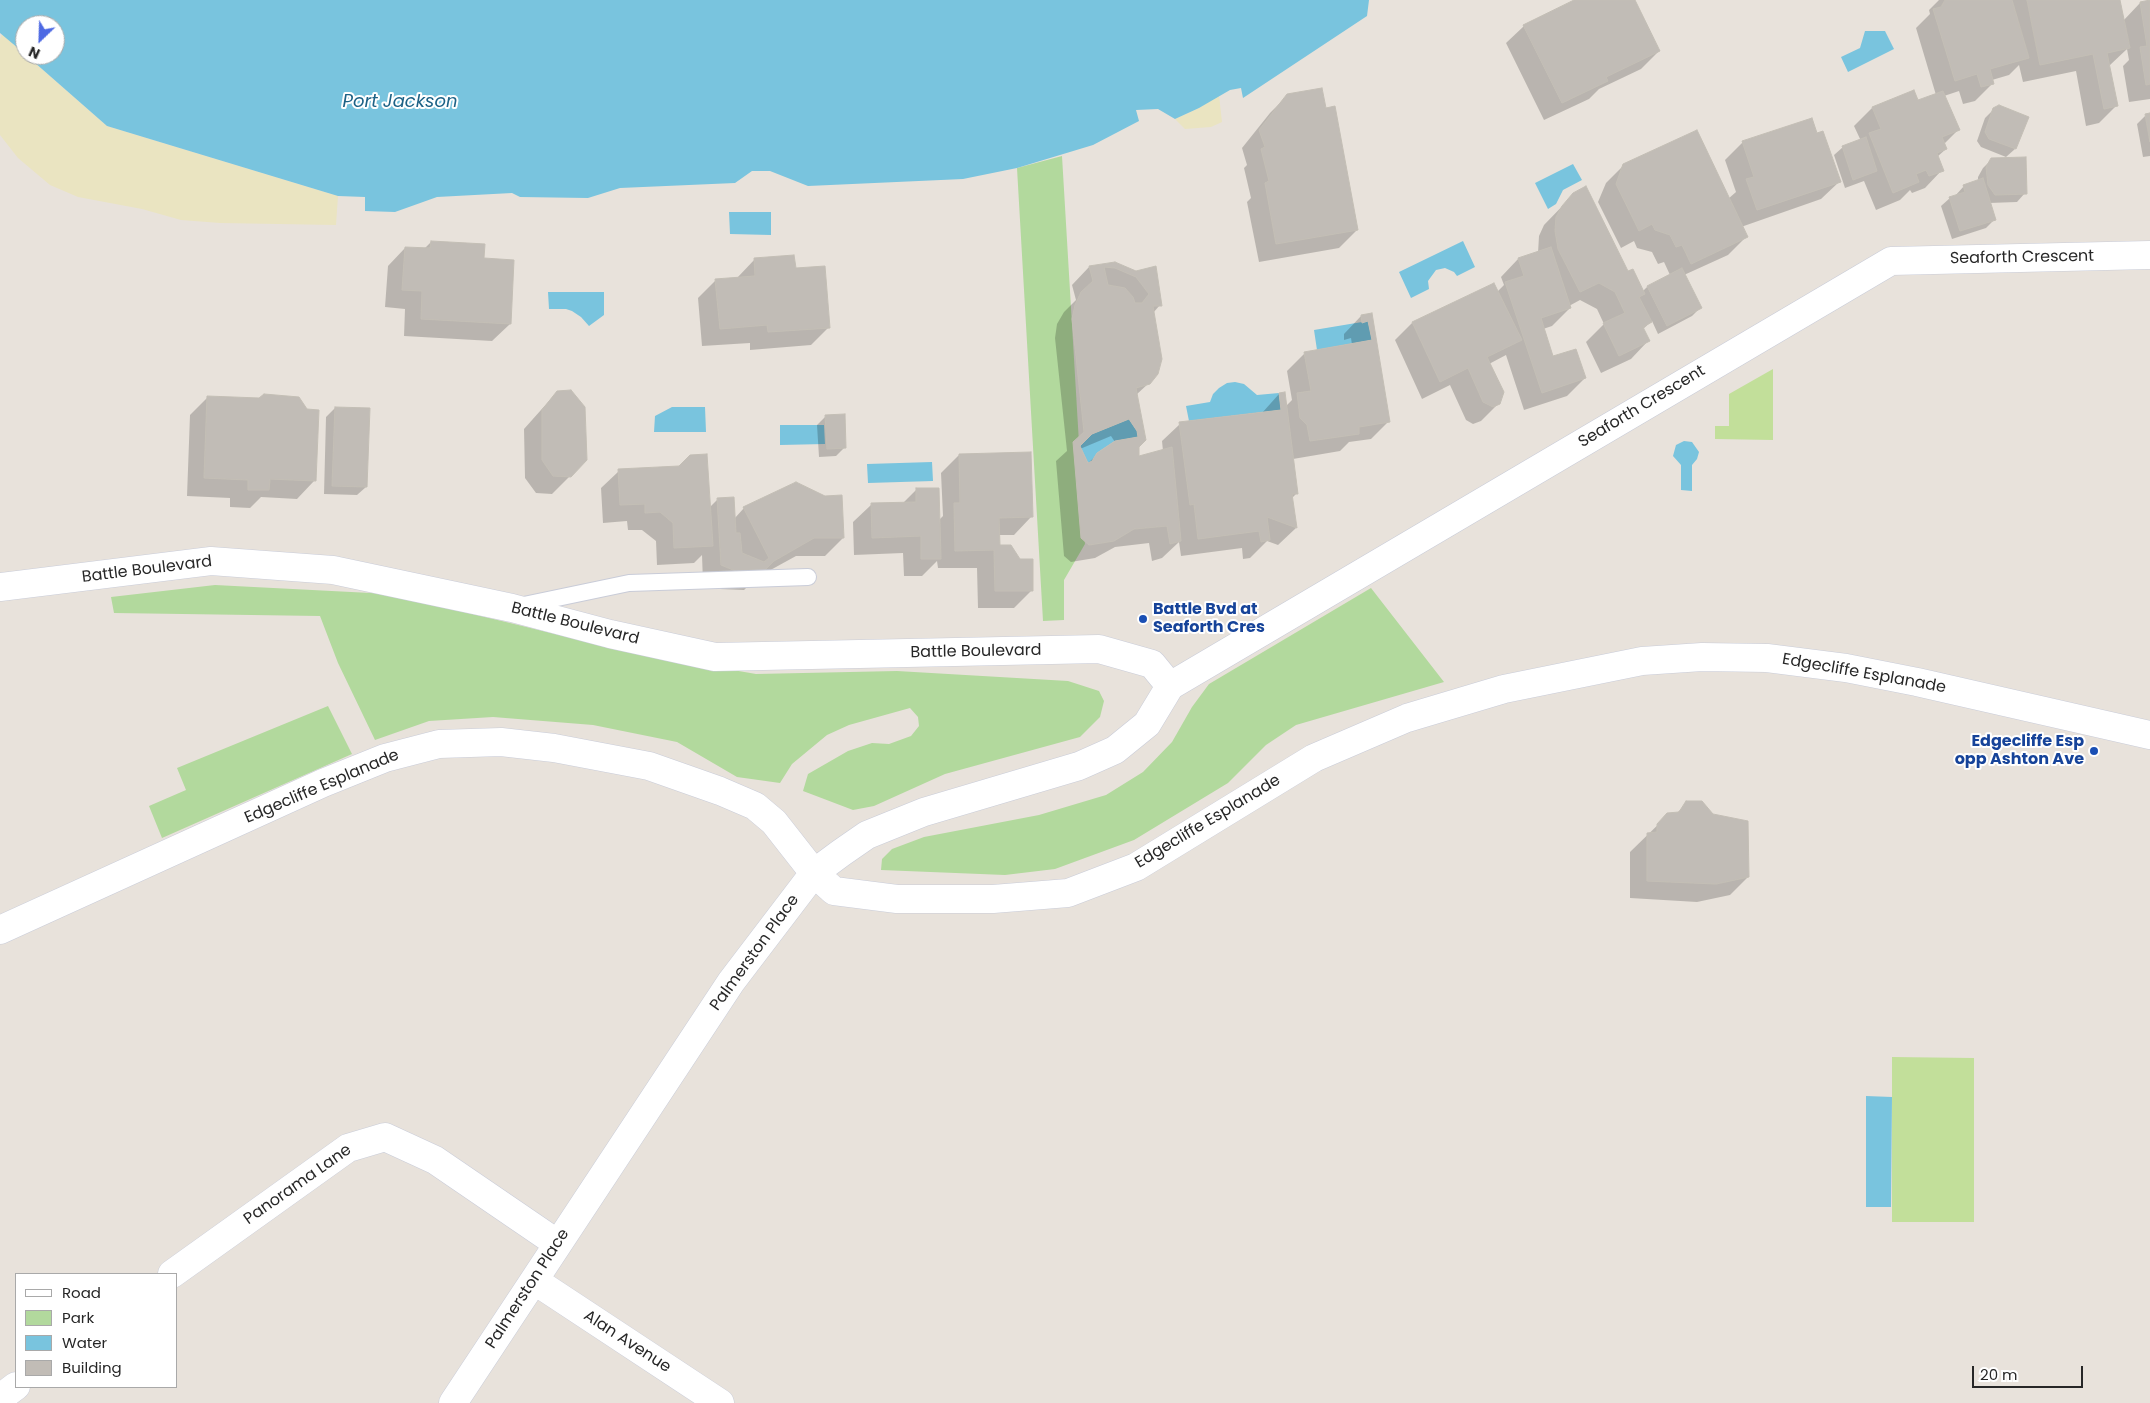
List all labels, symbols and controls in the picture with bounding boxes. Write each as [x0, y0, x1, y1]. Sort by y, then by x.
north arrow [15, 15, 65, 65]
text: N [25, 42, 43, 64]
water label: Port Jackson [343, 91, 457, 113]
street label: Seaforth Crescent [1950, 247, 2094, 269]
street label: Seaforth Crescent [1575, 362, 1709, 452]
street label: Battle Boulevard [81, 552, 213, 588]
street label: Battle Boulevard [509, 599, 641, 649]
place label: Battle Bvd at Seaforth Cres [1153, 600, 1265, 638]
marker: Battle Bvd at Seaforth Cres [1137, 613, 1149, 625]
street label: Battle Boulevard [910, 641, 1042, 663]
street label: Edgecliffe Esplanade [1781, 650, 1947, 698]
place label: Edgecliffe Esp opp Ashton Ave [1955, 732, 2084, 770]
marker: Edgecliffe Esp opp Ashton Ave [2088, 745, 2100, 757]
street label: Edgecliffe Esplanade [242, 746, 402, 828]
street label: Edgecliffe Esplanade [1132, 771, 1284, 873]
street label: Palmerston Place [706, 891, 804, 1015]
street label: Panorama Lane [241, 1141, 355, 1229]
street label: Palmerston Place [482, 1226, 574, 1352]
legend [15, 1273, 178, 1388]
text: Road [62, 1282, 101, 1303]
text: Park [62, 1307, 94, 1328]
street label: Alan Avenue [580, 1307, 674, 1377]
text: Water [62, 1332, 107, 1353]
scale bar [1975, 1356, 2086, 1388]
text: Building [62, 1357, 122, 1378]
text: 20 m [1980, 1364, 2018, 1385]

